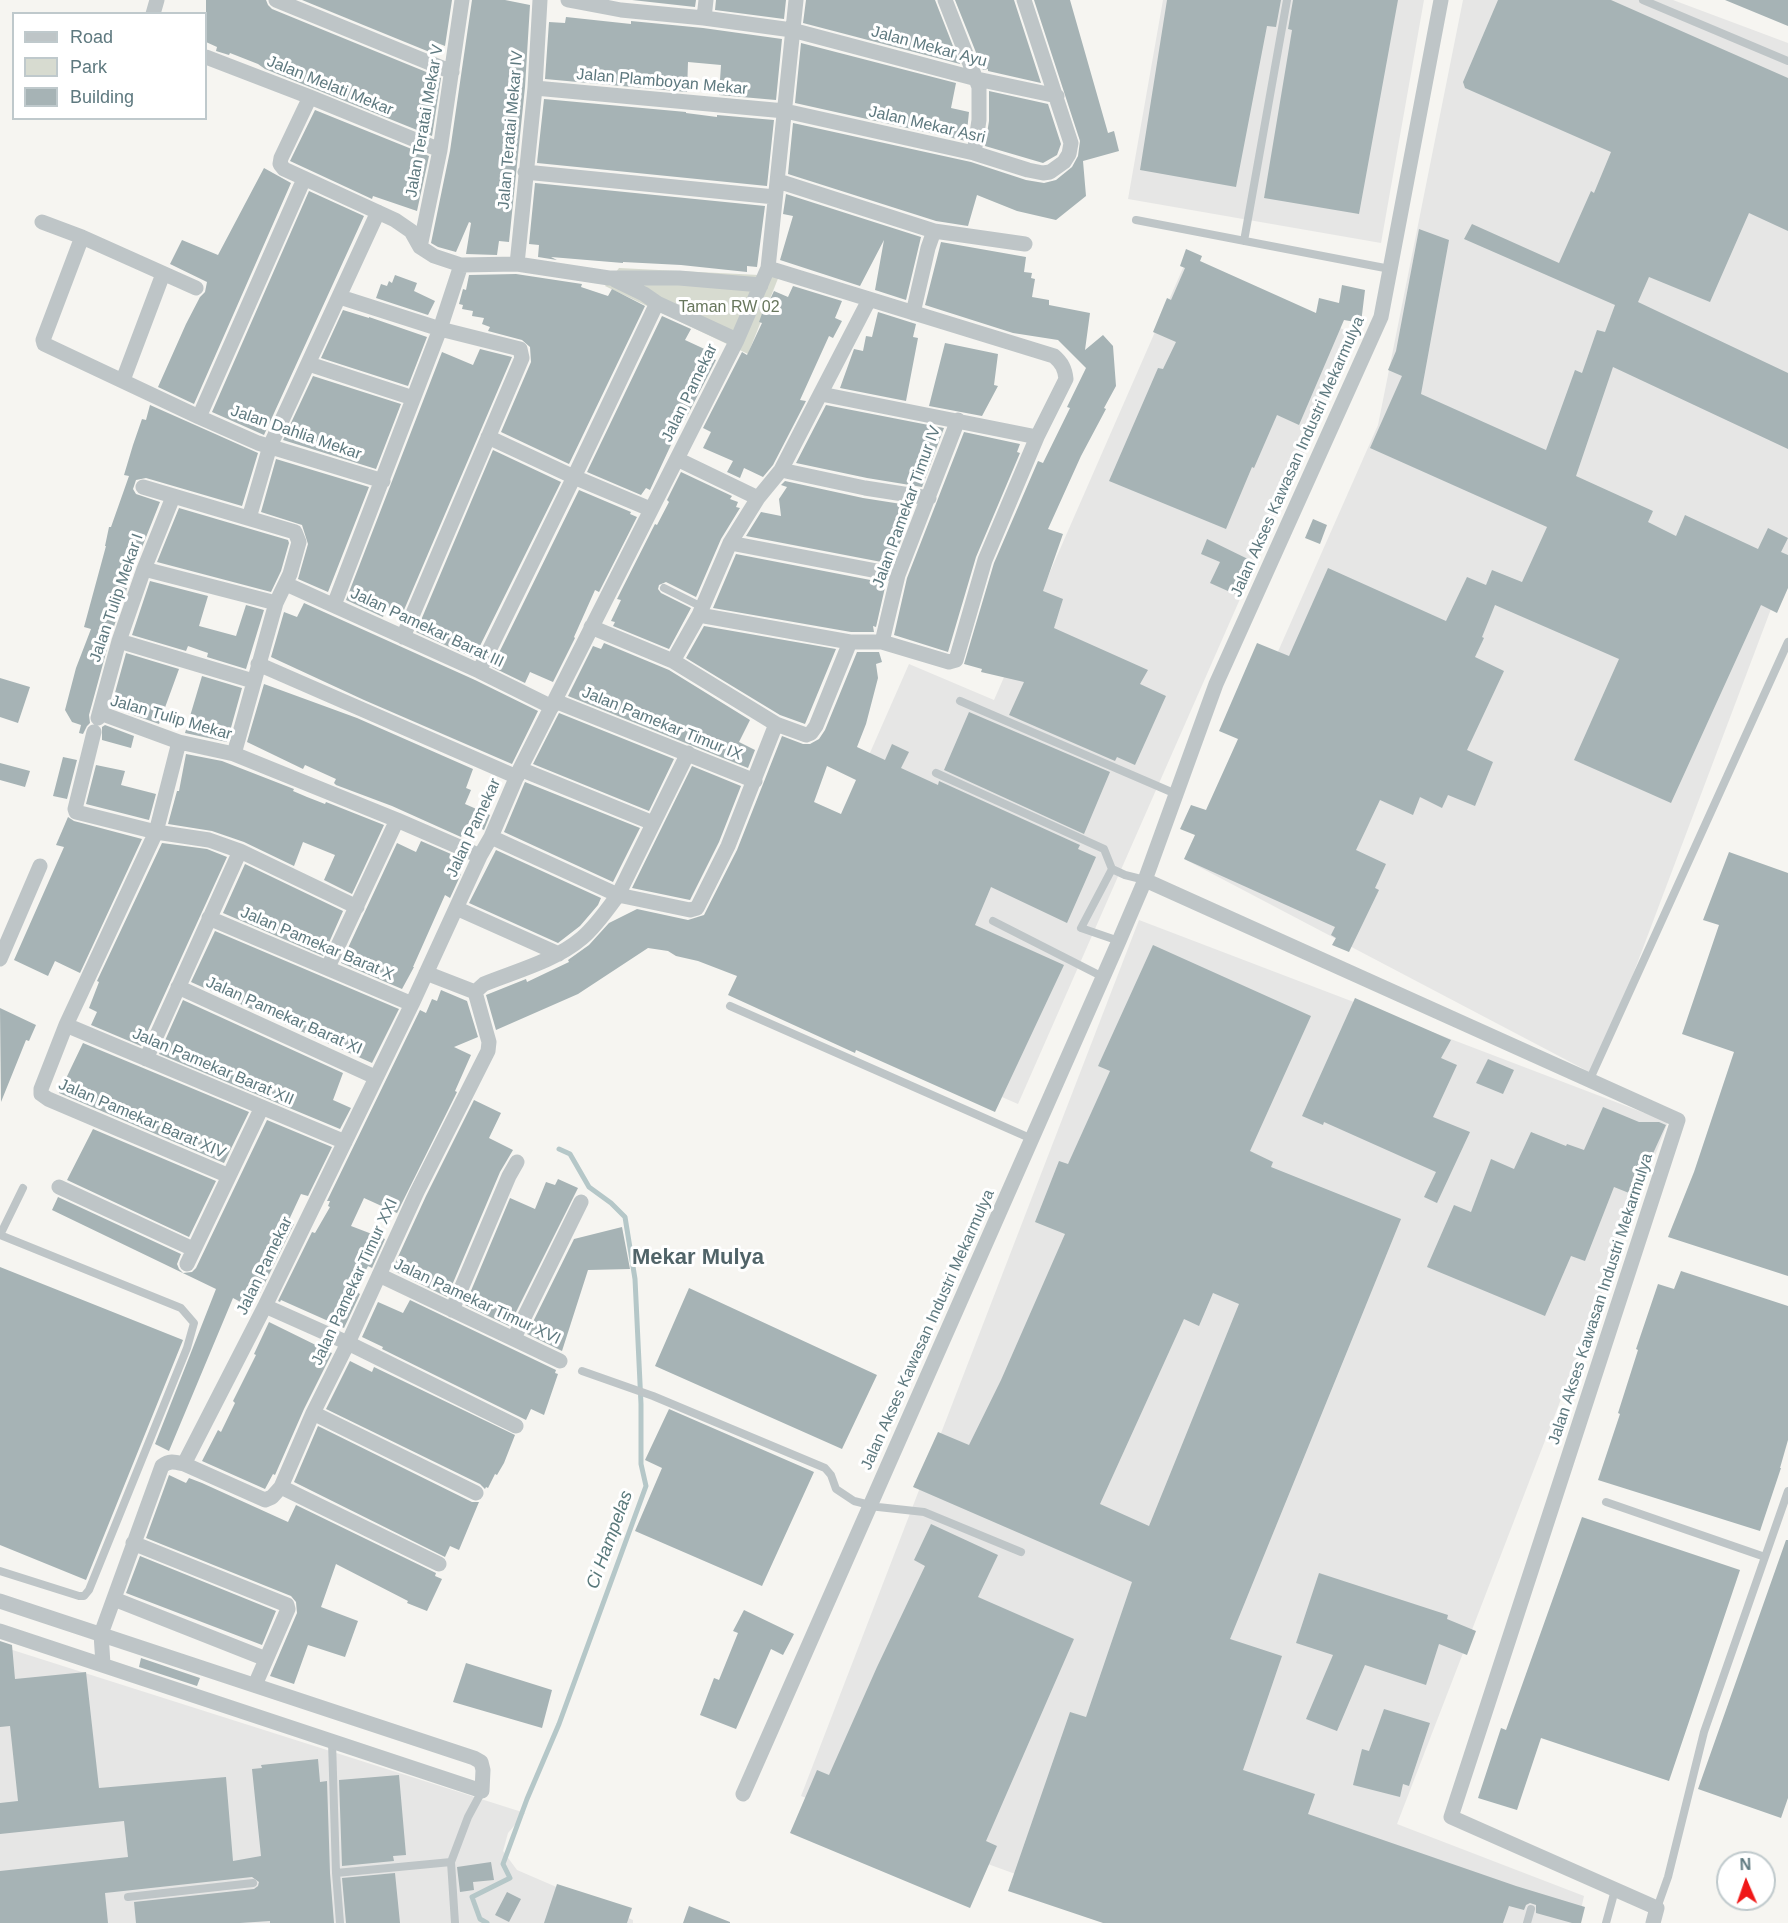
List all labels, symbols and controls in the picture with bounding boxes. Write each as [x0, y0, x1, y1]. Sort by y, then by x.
legend [12, 12, 207, 120]
street label: Jalan Mekar Ayu [869, 22, 989, 72]
text: Road [70, 27, 113, 47]
street label: Jalan Teratai Mekar V [402, 43, 448, 199]
street label: Jalan Teratai Mekar IV [494, 50, 528, 210]
street label: Jalan Melati Mekar [264, 52, 396, 120]
text: Park [70, 57, 107, 77]
street label: Jalan Plamboyan Mekar [576, 65, 748, 99]
text: Building [70, 87, 134, 107]
street label: Jalan Mekar Asri [867, 102, 987, 148]
park label: Taman RW 02 [678, 298, 780, 318]
street label: Jalan Akses Kawasan Industri Mekarmulya [1227, 314, 1369, 600]
street label: Jalan Pamekar [658, 341, 722, 445]
street label: Jalan Dahlia Mekar [228, 402, 364, 464]
street label: Jalan Pamekar Timur IV [869, 423, 945, 591]
street label: Jalan Tulip Mekar I [86, 531, 148, 665]
street label: Jalan Pamekar Barat III [347, 584, 507, 672]
street label: Jalan Pamekar Timur IX [579, 683, 745, 765]
street label: Jalan Tulip Mekar [108, 691, 234, 745]
street label: Jalan Pamekar [443, 776, 505, 880]
street label: Jalan Pamekar Barat X [238, 903, 396, 985]
street label: Jalan Pamekar Barat XI [203, 973, 365, 1059]
street label: Jalan Pamekar Barat XII [129, 1024, 297, 1110]
street label: Jalan Pamekar Barat XIV [56, 1075, 228, 1163]
street label: Jalan Akses Kawasan Industri Mekarmulya [1545, 1151, 1657, 1447]
street label: Jalan Akses Kawasan Industri Mekarmulya [857, 1187, 999, 1473]
street label: Jalan Pamekar Timur XXI [308, 1196, 402, 1368]
street label: Jalan Pamekar [233, 1214, 297, 1318]
district label: Mekar Mulya [632, 1245, 764, 1271]
street label: Jalan Pamekar Timur XVI [391, 1255, 563, 1349]
water label: Ci Hampelas [582, 1488, 638, 1592]
north arrow [1716, 1851, 1776, 1911]
text: N [1739, 1856, 1751, 1873]

